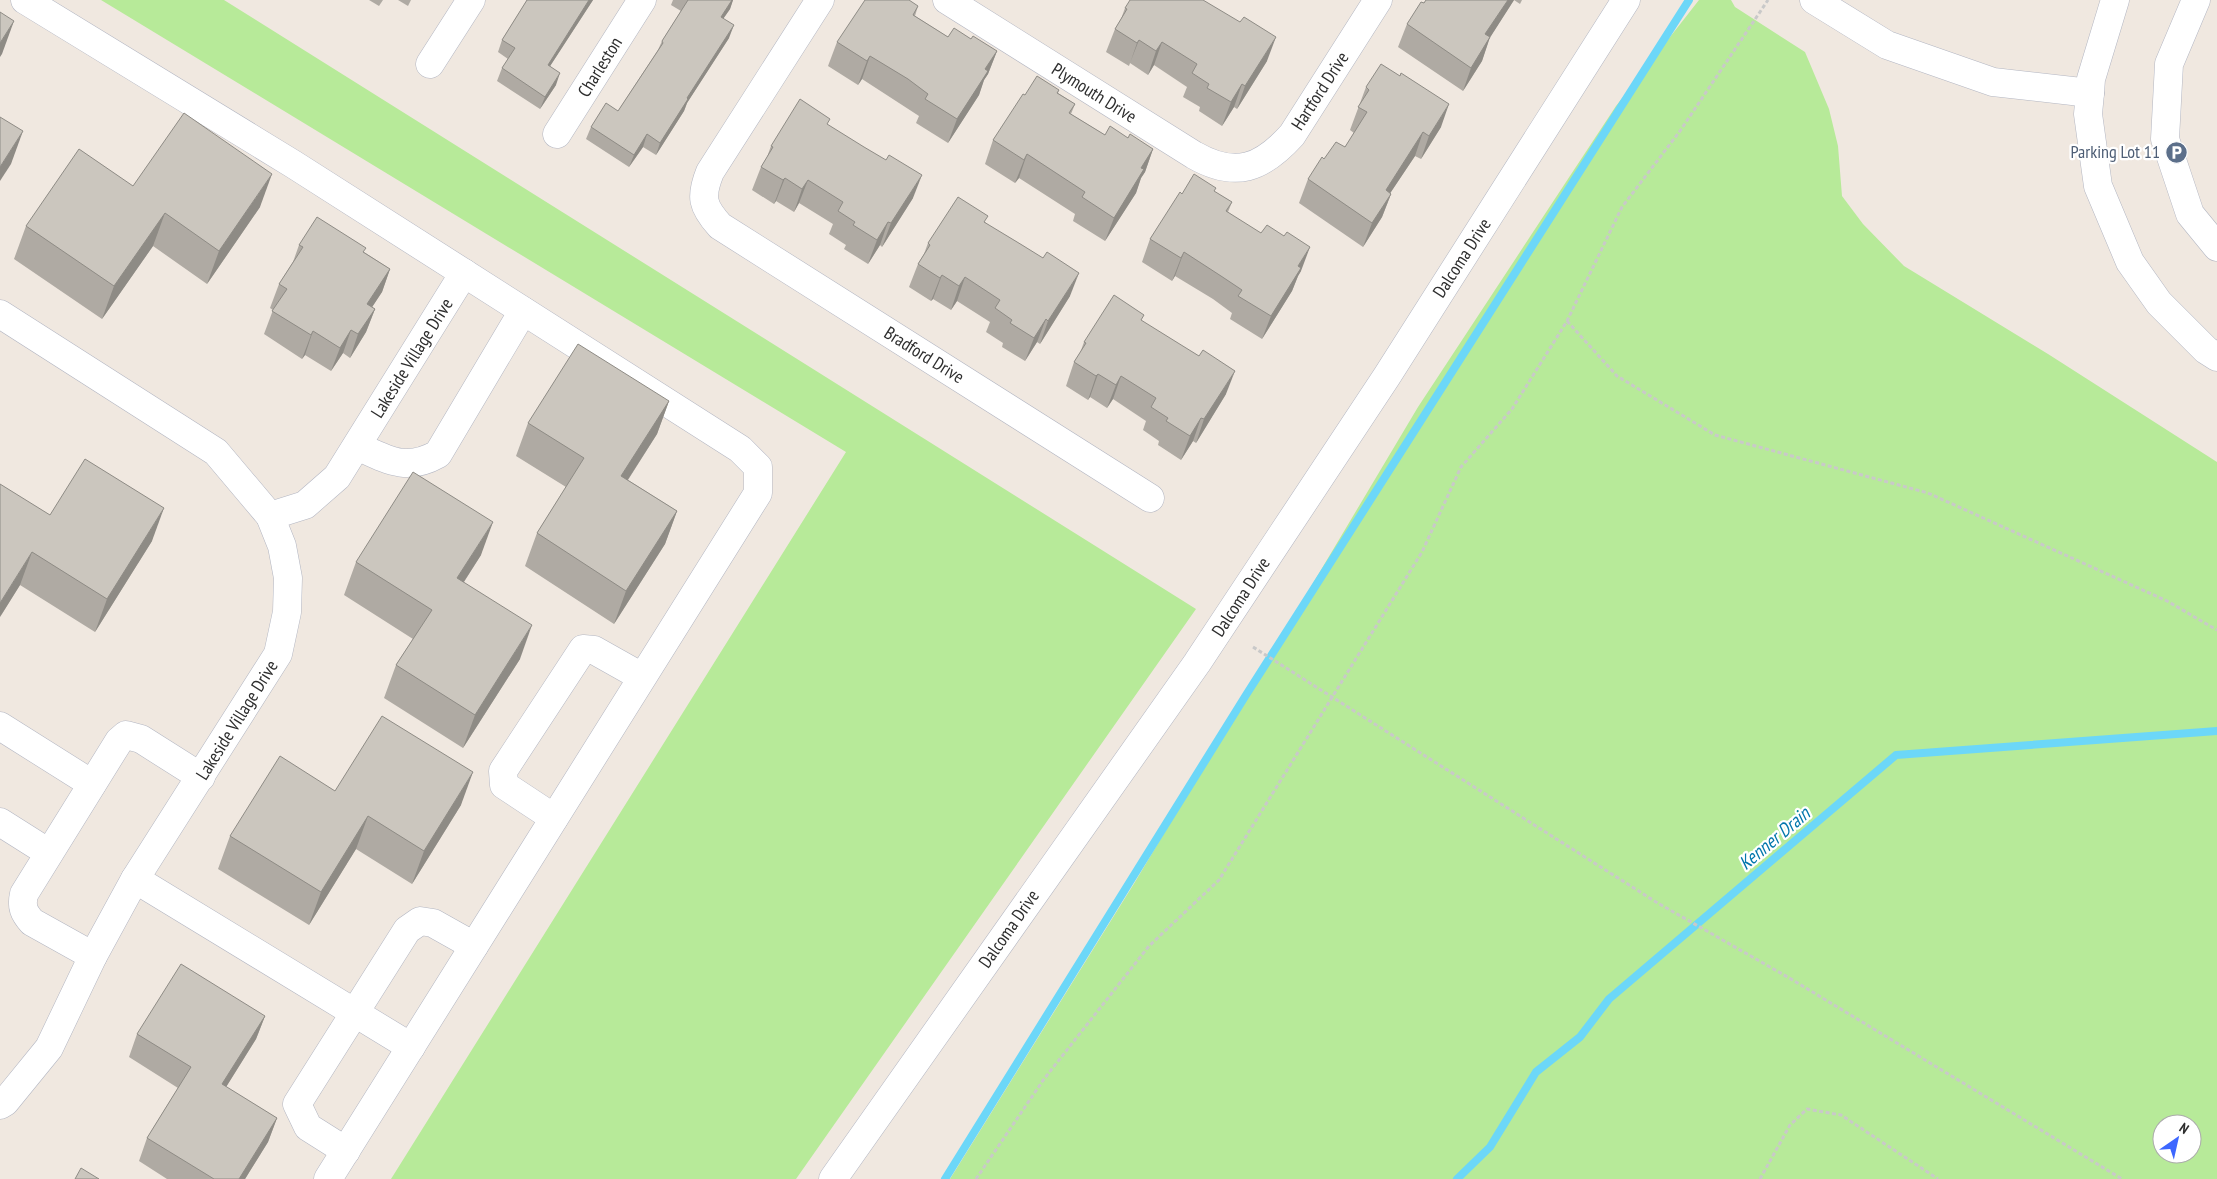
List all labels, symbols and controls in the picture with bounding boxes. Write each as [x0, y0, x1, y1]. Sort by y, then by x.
street label: Charleston [572, 32, 627, 101]
street label: Hartford Drive [1286, 47, 1353, 134]
street label: Plymouth Drive [1048, 57, 1141, 128]
place label: Parking Lot 11 [2070, 140, 2160, 163]
parking icon: Parking Lot 11 [2164, 140, 2188, 164]
street label: Dalcoma Drive [1427, 214, 1496, 302]
street label: Lakeside Village Drive [366, 294, 458, 422]
street label: Bradford Drive [880, 321, 968, 388]
street label: Dalcoma Drive [1206, 553, 1275, 641]
street label: Lakeside Village Drive [191, 656, 283, 784]
water label: Kenner Drain [1734, 800, 1816, 875]
street label: Dalcoma Drive [973, 885, 1044, 972]
north arrow [2152, 1114, 2202, 1164]
text: N [2176, 1119, 2192, 1138]

